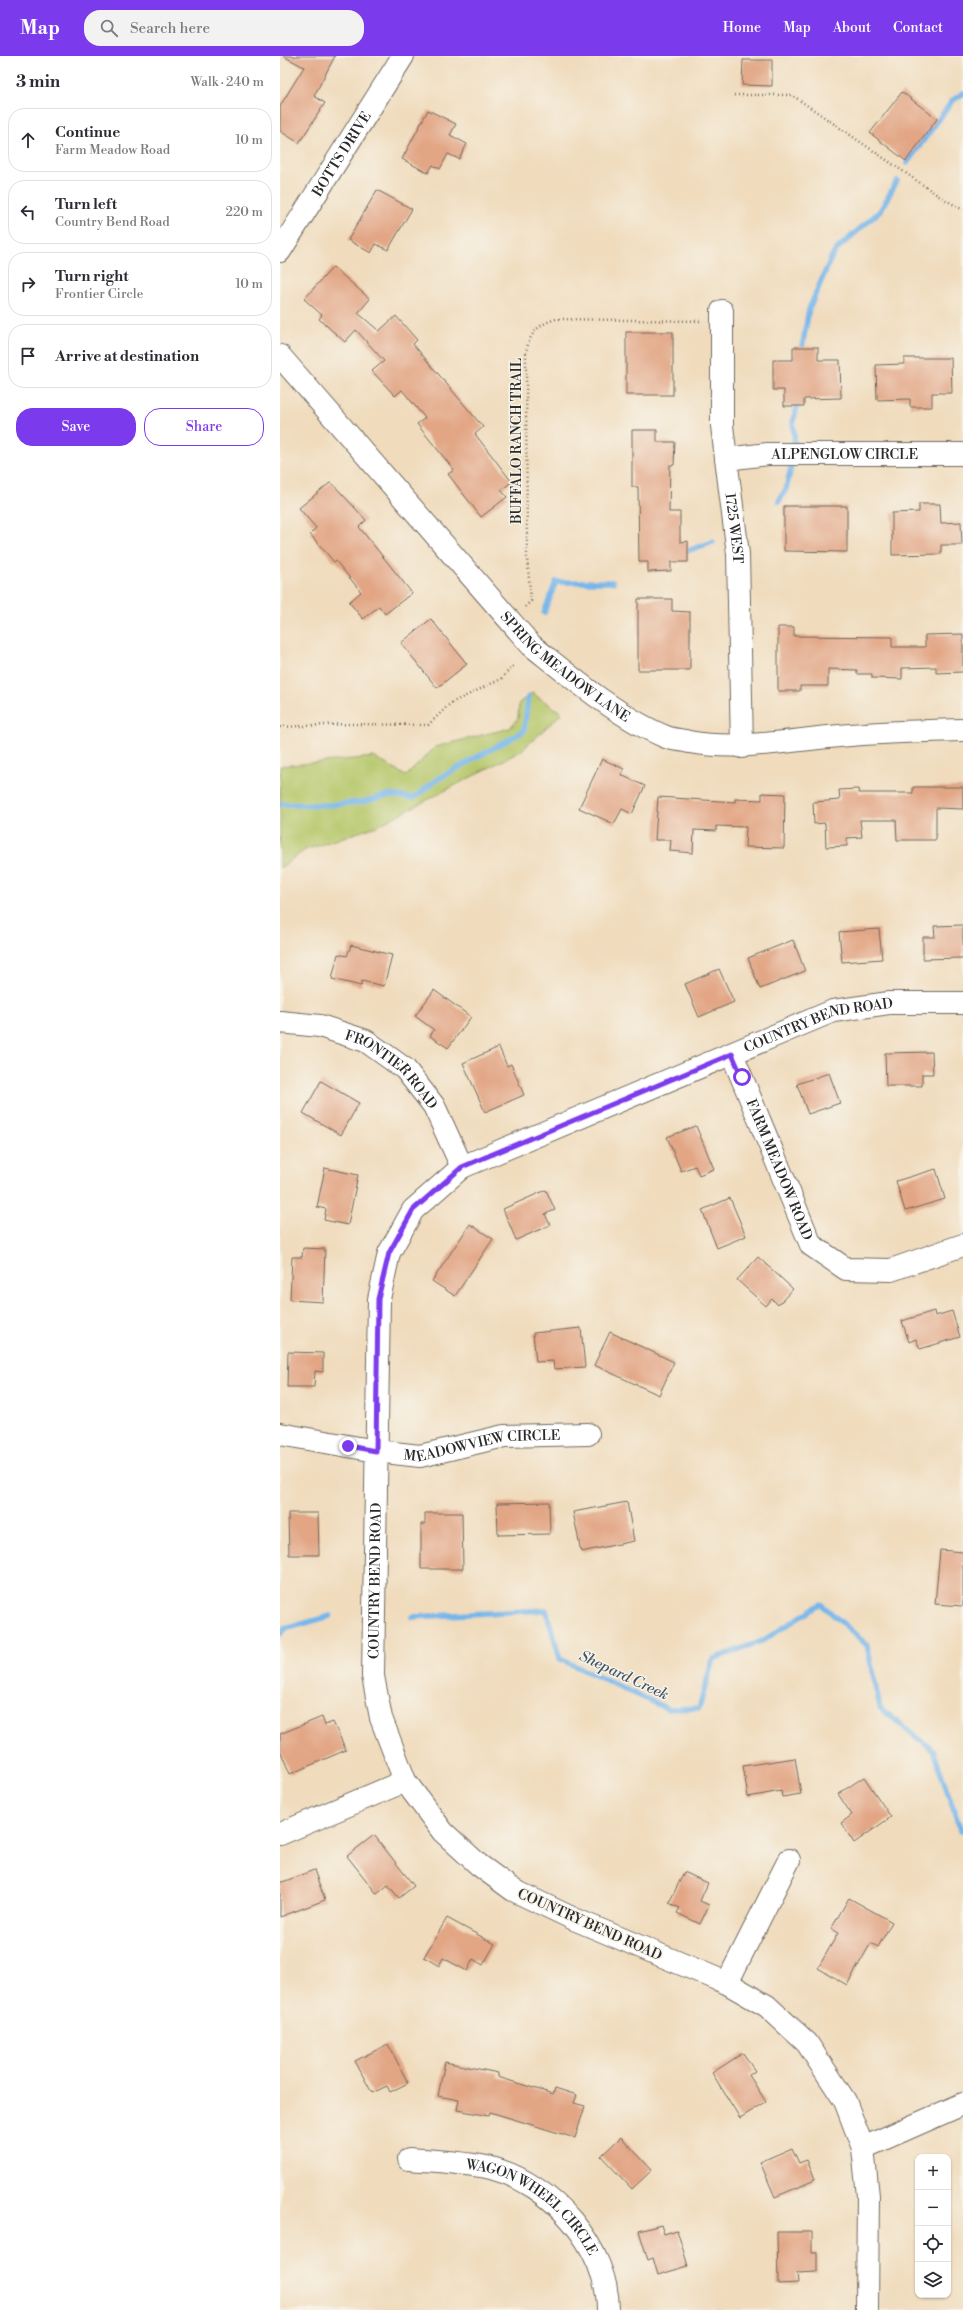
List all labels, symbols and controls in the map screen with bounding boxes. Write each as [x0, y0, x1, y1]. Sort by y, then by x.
search box [84, 10, 364, 46]
text: Map [20, 16, 60, 40]
icon: search [98, 17, 120, 39]
text: Search here [130, 19, 210, 38]
text: Home [723, 19, 761, 37]
text: Map [783, 19, 811, 37]
text: About [833, 19, 871, 37]
text: Contact [893, 19, 943, 37]
text: 3 min [16, 71, 60, 93]
text: Walk · 240 m [190, 74, 264, 90]
street label: BOTTS DRIVE [308, 108, 376, 201]
text: Continue [55, 123, 120, 142]
icon: ahead [17, 129, 39, 151]
text: 10 m [235, 132, 263, 148]
text: Farm Meadow Road [55, 142, 170, 158]
text: Turn left [55, 195, 117, 214]
icon: left [17, 201, 39, 223]
text: 220 m [225, 204, 263, 220]
text: Country Bend Road [55, 214, 170, 230]
text: Turn right [55, 267, 129, 286]
icon: right [17, 273, 39, 295]
text: 10 m [235, 276, 263, 292]
text: Frontier Circle [55, 286, 143, 302]
icon: arrive [17, 345, 39, 367]
text: Arrive at destination [55, 347, 199, 366]
street label: BUFFALO RANCH TRAIL [508, 358, 526, 525]
button: Save [16, 408, 136, 446]
button: Share [144, 408, 264, 446]
street label: ALPENGLOW CIRCLE [770, 446, 918, 464]
street label: 1725 WEST [720, 492, 746, 564]
street label: SPRING MEADOW LANE [496, 608, 633, 727]
street label: COUNTRY BEND ROAD [741, 995, 894, 1057]
street label: FRONTIER ROAD [343, 1027, 441, 1113]
route start [733, 1068, 751, 1086]
street label: FARM MEADOW ROAD [742, 1097, 816, 1243]
street label: MEADOWVIEW CIRCLE [403, 1427, 561, 1467]
route end [339, 1437, 357, 1455]
street label: COUNTRY BEND ROAD [365, 1502, 386, 1659]
water label: Shepard Creek [576, 1646, 672, 1705]
street label: COUNTRY BEND ROAD [514, 1885, 665, 1965]
map controls [915, 2154, 951, 2298]
button: + [915, 2154, 951, 2190]
street label: WAGON WHEEL CIRCLE [464, 2156, 601, 2259]
button: − [915, 2190, 951, 2226]
button: locate [915, 2226, 951, 2262]
button: layers [915, 2262, 951, 2298]

